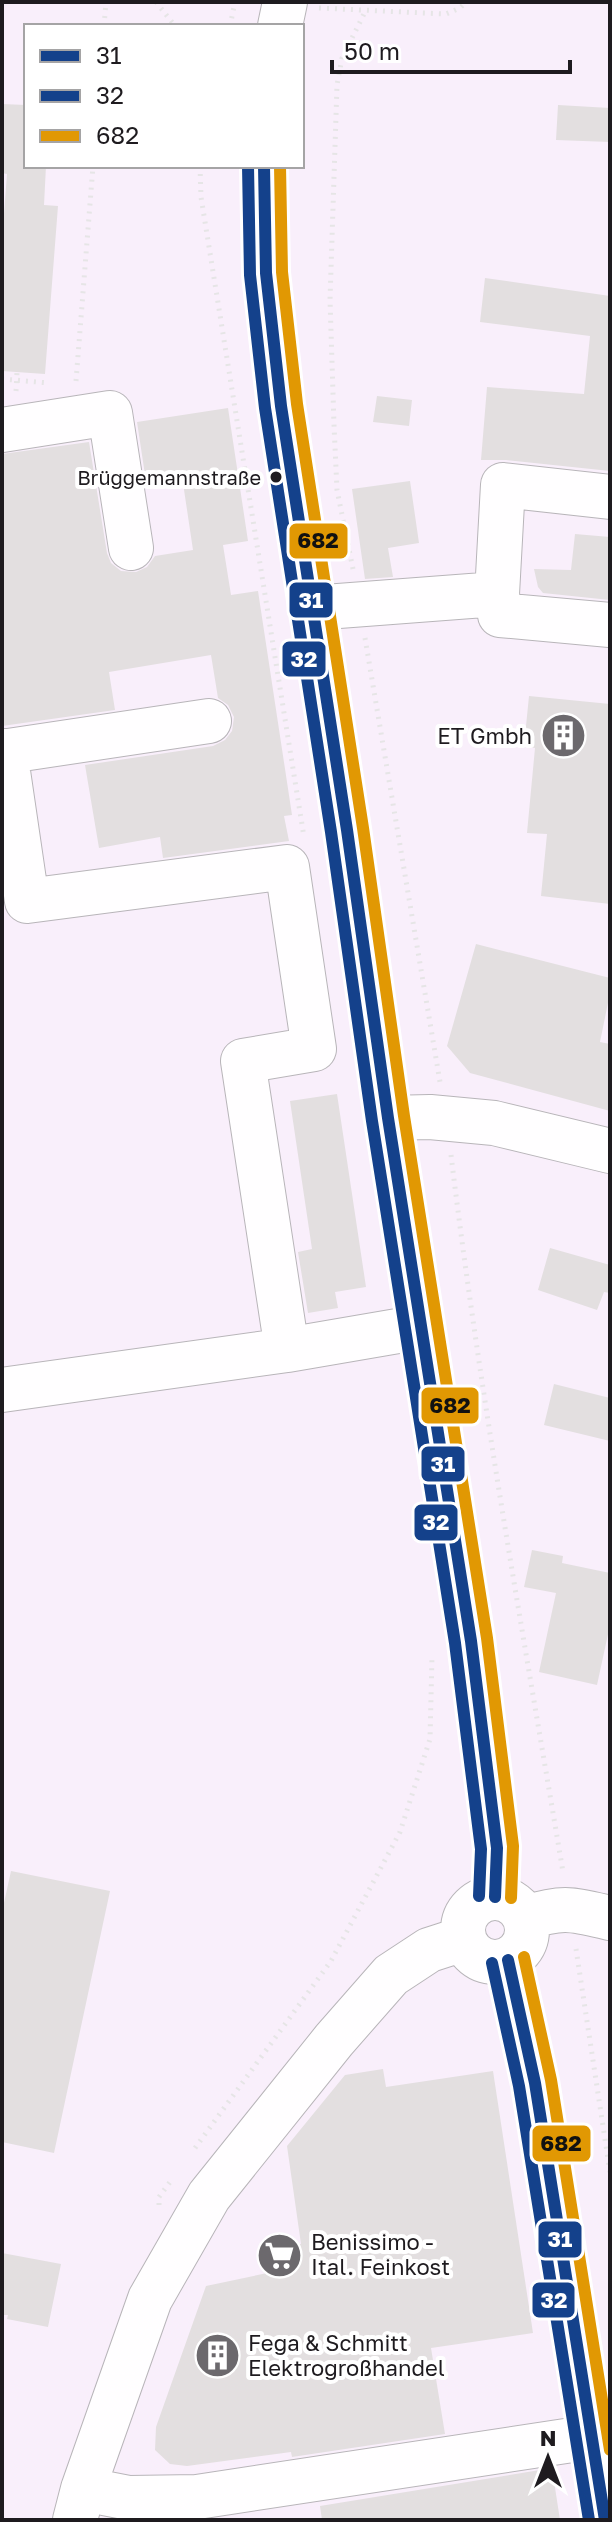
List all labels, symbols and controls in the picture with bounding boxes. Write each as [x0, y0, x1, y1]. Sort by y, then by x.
legend [24, 24, 304, 168]
scale bar [332, 24, 570, 74]
text: 50 m [344, 36, 400, 65]
text: 31 [96, 40, 122, 69]
text: 32 [96, 80, 124, 109]
text: 682 [96, 120, 139, 149]
place label: Brüggemannstraße [77, 465, 261, 489]
marker: Brüggemannstraße [268, 469, 284, 485]
line badge: 682 [288, 522, 349, 560]
text: 682 [297, 526, 339, 553]
line badge: 31 [288, 581, 334, 619]
text: 31 [299, 586, 323, 613]
line badge: 32 [281, 640, 327, 678]
text: 32 [291, 645, 317, 672]
building icon: ET Gmbh [539, 712, 587, 760]
place label: ET Gmbh [437, 722, 532, 749]
line badge: 682 [420, 1386, 480, 1425]
text: 682 [429, 1391, 471, 1418]
line badge: 31 [420, 1445, 466, 1483]
text: 31 [431, 1450, 455, 1477]
line badge: 32 [413, 1503, 459, 1542]
text: 32 [423, 1508, 449, 1535]
line badge: 682 [531, 2124, 592, 2163]
text: 682 [540, 2129, 582, 2156]
line badge: 31 [537, 2220, 583, 2259]
text: 31 [548, 2225, 572, 2252]
place label: Benissimo - Ital. Feinkost [311, 2228, 450, 2280]
supermarket icon: Benissimo - Ital. Feinkost [256, 2231, 304, 2279]
line badge: 32 [531, 2281, 576, 2319]
text: 32 [541, 2286, 567, 2313]
place label: Fega & Schmitt Elektrogroßhandel [248, 2329, 445, 2381]
building icon: Fega & Schmitt Elektrogroßhandel [193, 2332, 241, 2380]
north arrow [508, 2418, 588, 2498]
text: N [540, 2424, 556, 2451]

